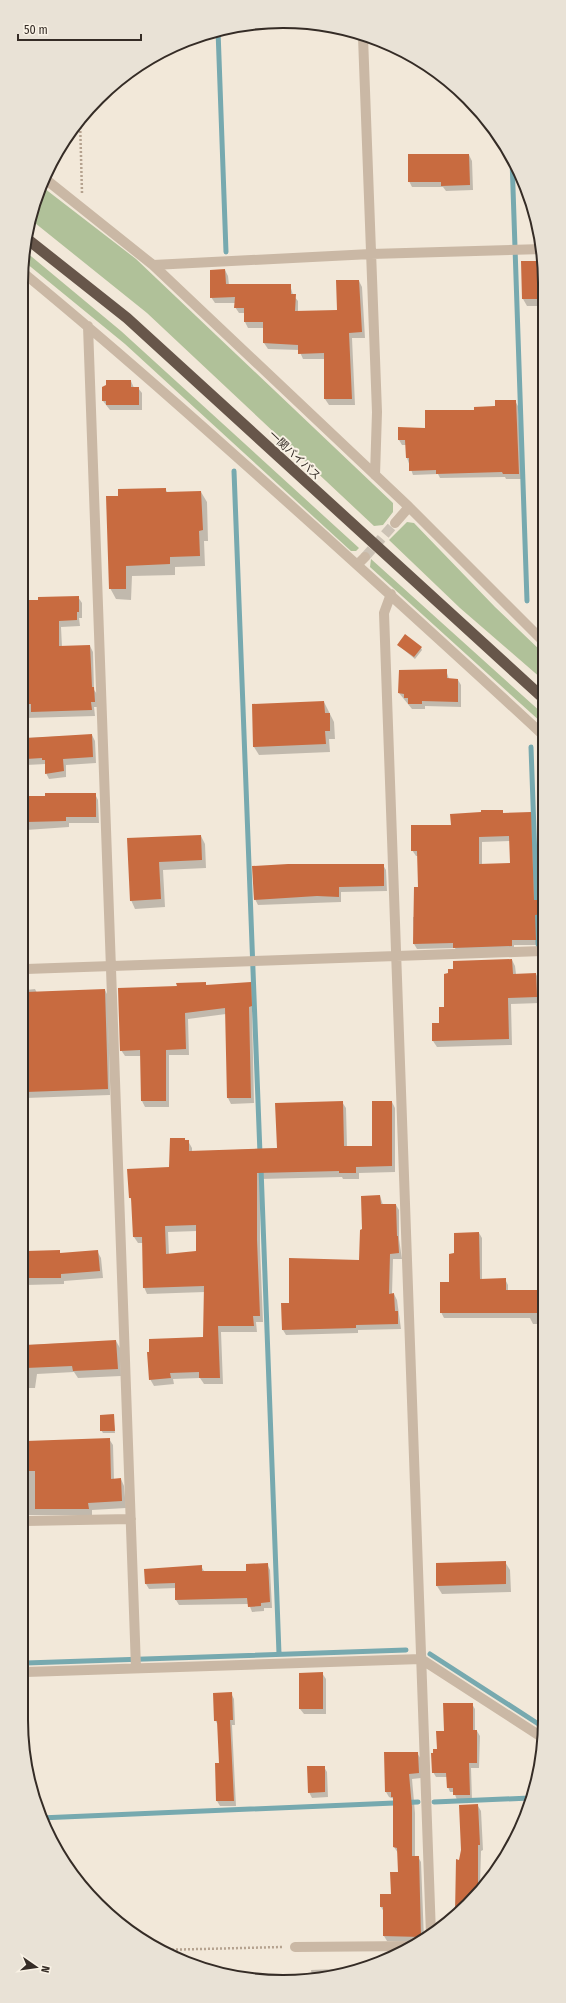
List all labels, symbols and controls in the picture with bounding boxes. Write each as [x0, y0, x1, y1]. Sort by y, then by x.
scale bar [18, 16, 141, 42]
text: 50 m [24, 23, 48, 37]
street label: 一関バイパス [266, 428, 323, 483]
north arrow [16, 1947, 56, 1987]
text: N [38, 1964, 52, 1974]

